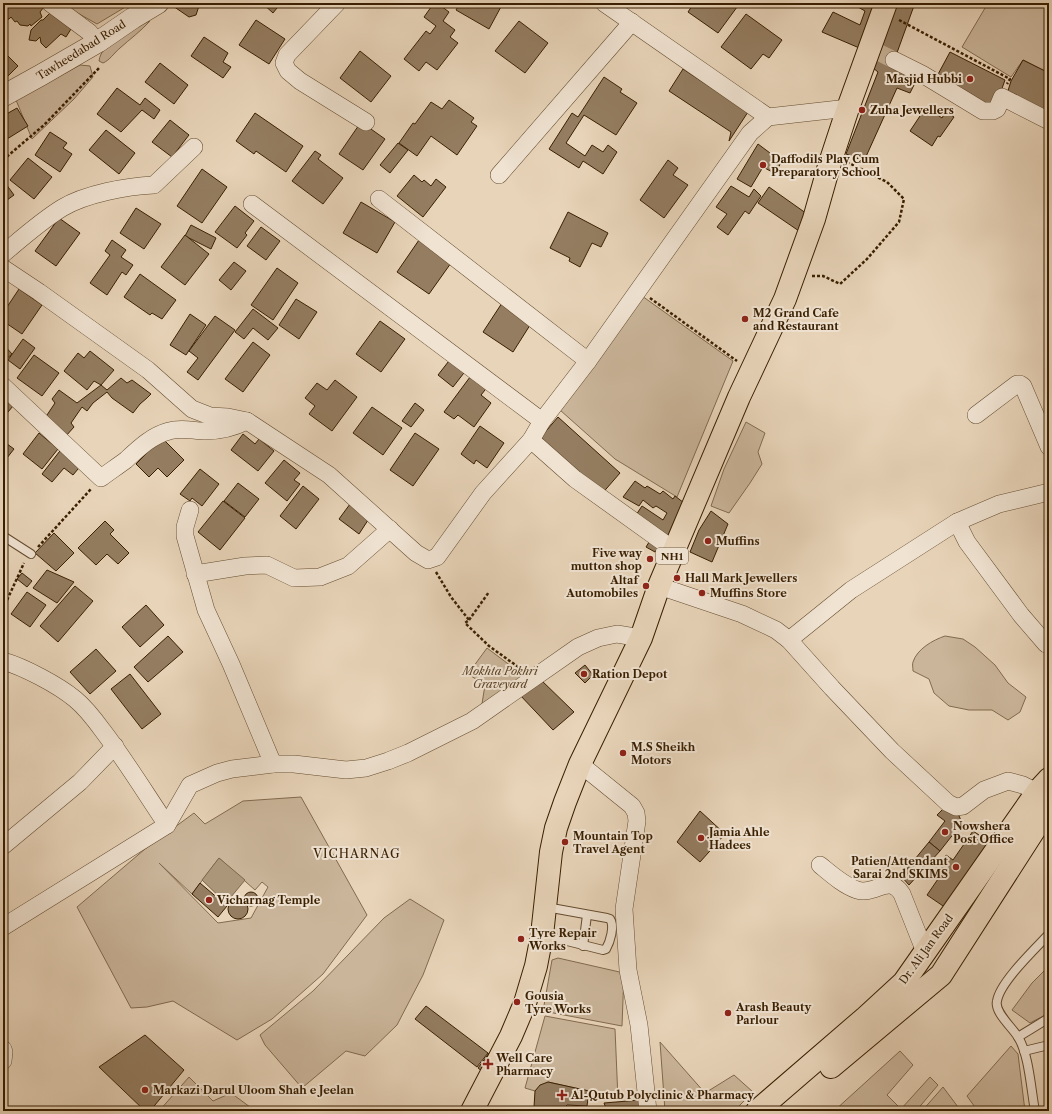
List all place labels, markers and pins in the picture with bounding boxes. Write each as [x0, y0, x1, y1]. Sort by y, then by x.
place label: Masjid Hubbi [886, 72, 962, 86]
marker: Masjid Hubbi [965, 74, 975, 84]
place label: Zuha Jewellers [870, 103, 954, 117]
marker: Zuha Jewellers [857, 105, 867, 115]
place label: Daffodils Play Cum Preparatory School [771, 152, 880, 179]
marker: Daffodils Play Cum Preparatory School [758, 160, 768, 170]
place label: M2 Grand Cafe and Restaurant [753, 306, 839, 333]
marker: M2 Grand Cafe and Restaurant [740, 314, 750, 324]
place label: Muffins [716, 534, 760, 548]
marker: Muffins [703, 536, 713, 546]
place label: Five way mutton shop [571, 546, 642, 573]
marker: Five way mutton shop [645, 554, 655, 564]
place label: Hall Mark Jewellers [685, 571, 797, 585]
place label: Altaf Automobiles [565, 573, 639, 600]
marker: Hall Mark Jewellers [672, 573, 682, 583]
marker: Altaf Automobiles [641, 581, 651, 591]
place label: Muffins Store [710, 586, 787, 600]
marker: Muffins Store [697, 588, 707, 598]
place label: Ration Depot [592, 667, 668, 681]
marker: Ration Depot [579, 669, 589, 679]
place label: M.S Sheikh Motors [631, 740, 696, 767]
marker: M.S Sheikh Motors [618, 748, 628, 758]
place label: Nowshera Post Office [953, 819, 1014, 846]
place label: Jamia Ahle Hadees [707, 825, 770, 852]
marker: Nowshera Post Office [940, 827, 950, 837]
place label: Mountain Top Travel Agent [573, 829, 653, 856]
marker: Jamia Ahle Hadees [696, 833, 706, 843]
marker: Mountain Top Travel Agent [560, 837, 570, 847]
place label: Patien/Attendant Sarai 2nd SKIMS [851, 854, 949, 881]
marker: Patien/Attendant Sarai 2nd SKIMS [951, 862, 961, 872]
place label: Vicharnag Temple [216, 893, 321, 907]
marker: Vicharnag Temple [204, 895, 214, 905]
place label: Tyre Repair Works [528, 926, 597, 953]
marker: Tyre Repair Works [516, 934, 526, 944]
place label: Gousia Tyre Works [525, 989, 591, 1016]
marker: Gousia Tyre Works [512, 997, 522, 1007]
place label: Arash Beauty Parlour [735, 1000, 811, 1027]
marker: Arash Beauty Parlour [723, 1008, 733, 1018]
place label: Well Care Pharmacy [495, 1051, 553, 1078]
marker: Well Care Pharmacy [483, 1059, 493, 1069]
place label: Markazi Darul Uloom Shah e Jeelan [153, 1083, 355, 1097]
marker: Markazi Darul Uloom Shah e Jeelan [140, 1085, 150, 1095]
place label: Al-Qutub Polyclinic & Pharmacy [570, 1088, 754, 1102]
marker: Al-Qutub Polyclinic & Pharmacy [556, 1089, 568, 1101]

